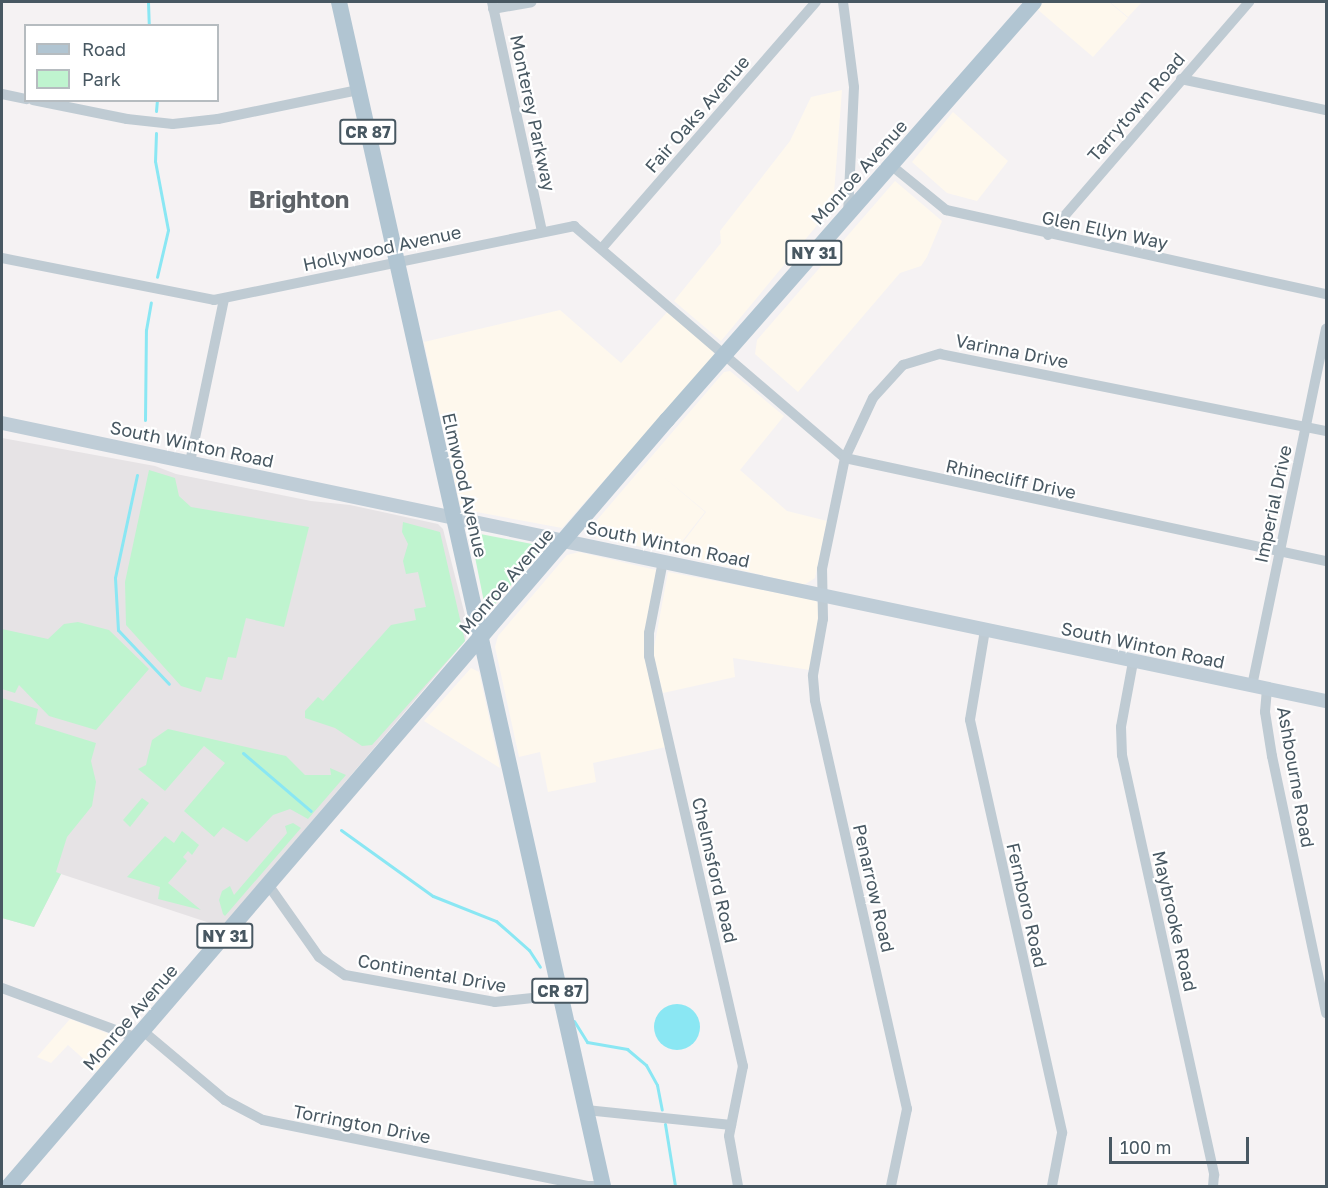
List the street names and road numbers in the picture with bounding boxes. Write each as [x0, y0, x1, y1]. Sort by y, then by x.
street label: Monterey Parkway [506, 33, 560, 193]
street label: Tarrytown Road [1083, 48, 1189, 166]
street label: Fair Oaks Avenue [640, 51, 754, 177]
street label: Monroe Avenue [806, 115, 912, 229]
road number: CR 87 [338, 119, 398, 145]
street label: Glen Ellyn Way [1040, 206, 1170, 254]
street label: Hollywood Avenue [301, 221, 463, 275]
road number: NY 31 [784, 240, 844, 266]
street label: Varinna Drive [954, 329, 1070, 373]
street label: Elmwood Avenue [438, 411, 492, 559]
street label: South Winton Road [108, 416, 276, 472]
street label: Imperial Drive [1250, 443, 1296, 565]
street label: Rhinecliff Drive [944, 455, 1078, 503]
street label: South Winton Road [584, 516, 752, 572]
street label: Monroe Avenue [454, 524, 558, 638]
street label: South Winton Road [1059, 617, 1227, 673]
street label: Ashbourne Road [1273, 705, 1319, 849]
street label: Chelmsford Road [688, 795, 742, 945]
street label: Penarrow Road [849, 822, 899, 954]
street label: Fernboro Road [1002, 841, 1052, 969]
street label: Maybrooke Road [1148, 849, 1202, 993]
road number: NY 31 [195, 923, 255, 949]
street label: Continental Drive [356, 949, 508, 997]
street label: Monroe Avenue [78, 960, 182, 1074]
road number: CR 87 [530, 978, 590, 1004]
street label: Torrington Drive [291, 1100, 433, 1148]

